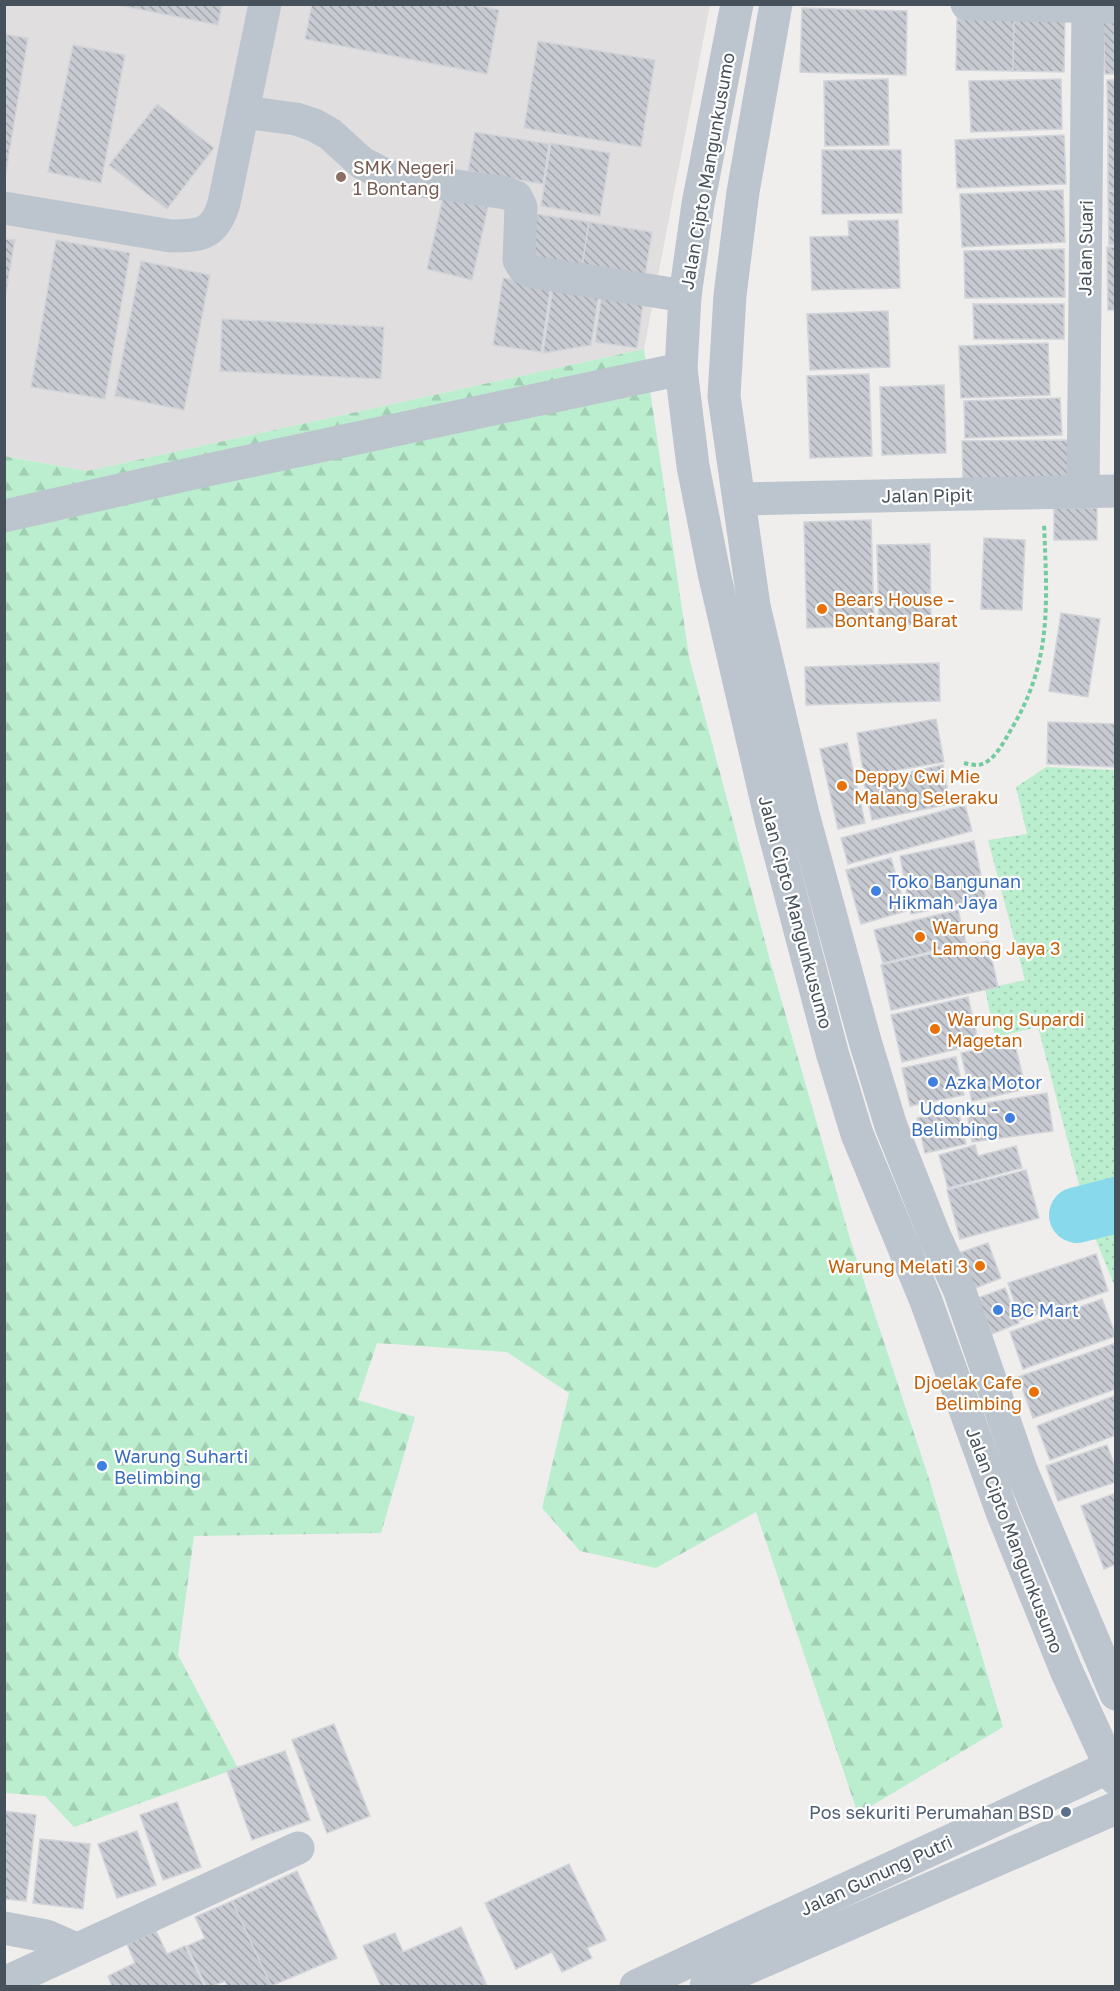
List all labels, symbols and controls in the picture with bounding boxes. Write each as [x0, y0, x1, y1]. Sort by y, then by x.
street label: Jalan Cipto Mangunkusumo [675, 51, 739, 291]
place label: SMK Negeri 1 Bontang [353, 156, 454, 199]
marker: SMK Negeri 1 Bontang [334, 170, 348, 184]
street label: Jalan Suari [1073, 200, 1097, 296]
street label: Jalan Pipit [881, 483, 973, 507]
place label: Bears House - Bontang Barat [834, 588, 958, 631]
marker: Bears House - Bontang Barat [815, 602, 829, 616]
place label: Deppy Cwi Mie Malang Seleraku [854, 765, 998, 808]
marker: Deppy Cwi Mie Malang Seleraku [835, 779, 849, 793]
street label: Jalan Cipto Mangunkusumo [754, 793, 838, 1031]
place label: Toko Bangunan Hikmah Jaya [888, 870, 1021, 913]
marker: Toko Bangunan Hikmah Jaya [869, 884, 883, 898]
place label: Warung Lamong Jaya 3 [932, 916, 1061, 959]
marker: Warung Lamong Jaya 3 [913, 930, 927, 944]
place label: Warung Supardi Magetan [947, 1008, 1085, 1051]
marker: Warung Supardi Magetan [928, 1022, 942, 1036]
place label: Azka Motor [945, 1071, 1042, 1093]
marker: Azka Motor [926, 1075, 940, 1089]
place label: Udonku - Belimbing [911, 1097, 998, 1140]
marker: Udonku - Belimbing [1003, 1111, 1017, 1125]
place label: Warung Melati 3 [828, 1255, 968, 1277]
marker: Warung Melati 3 [973, 1259, 987, 1273]
place label: BC Mart [1010, 1299, 1079, 1321]
marker: BC Mart [991, 1303, 1005, 1317]
place label: Djoelak Cafe Belimbing [913, 1371, 1022, 1414]
marker: Djoelak Cafe Belimbing [1027, 1385, 1041, 1399]
street label: Jalan Cipto Mangunkusumo [962, 1424, 1068, 1656]
place label: Warung Suharti Belimbing [114, 1445, 248, 1488]
marker: Warung Suharti Belimbing [95, 1459, 109, 1473]
place label: Pos sekuriti Perumahan BSD [809, 1801, 1054, 1823]
marker: Pos sekuriti Perumahan BSD [1059, 1805, 1073, 1819]
street label: Jalan Gunung Putri [796, 1830, 956, 1920]

